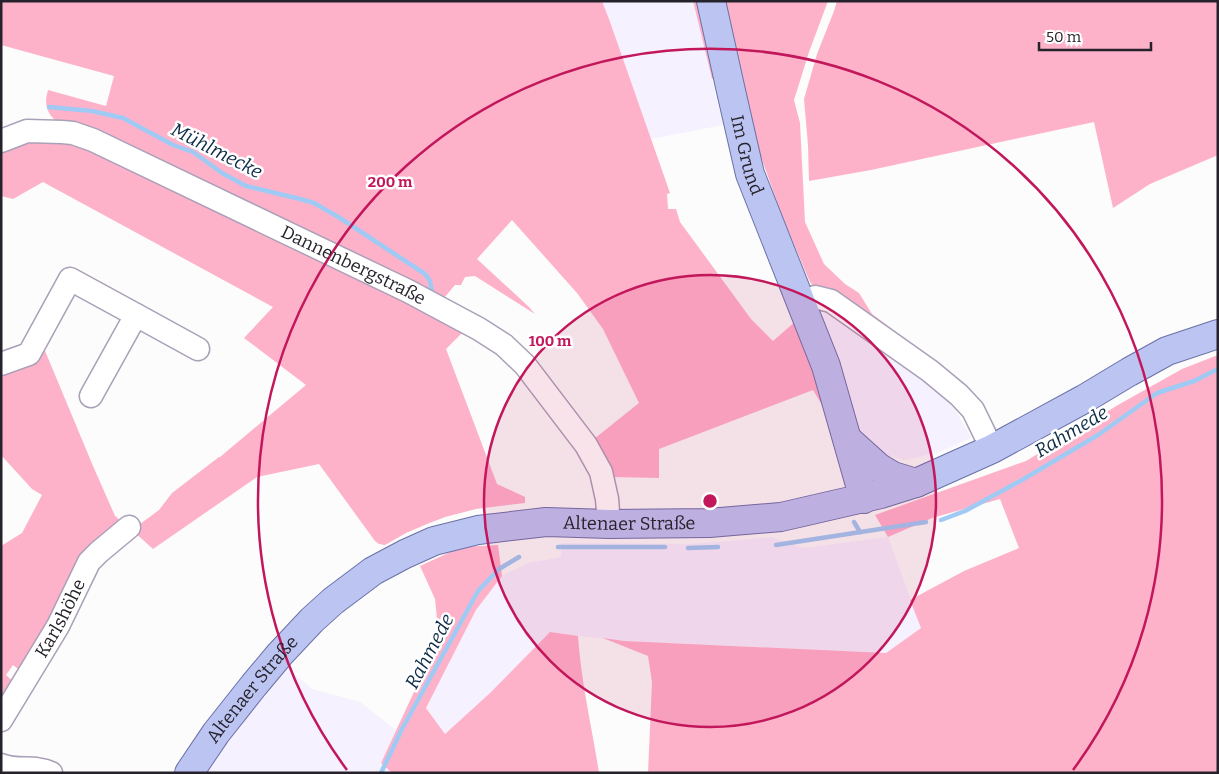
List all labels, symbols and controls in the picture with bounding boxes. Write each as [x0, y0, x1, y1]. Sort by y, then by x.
scale bar [1039, 20, 1152, 52]
text: 50 m [1046, 28, 1082, 46]
street label: Im Grund [726, 113, 768, 198]
water label: Mühlmecke [167, 118, 267, 183]
text: 200 m [368, 173, 413, 191]
street label: Dannenbergstraße [277, 221, 430, 309]
text: 100 m [529, 332, 572, 350]
water label: Rahmede [1030, 400, 1113, 462]
centre of rings [701, 492, 719, 510]
street label: Altenaer Straße [563, 512, 695, 535]
street label: Karlshöhe [31, 575, 90, 662]
water label: Rahmede [400, 609, 459, 693]
street label: Altenaer Straße [202, 631, 303, 747]

